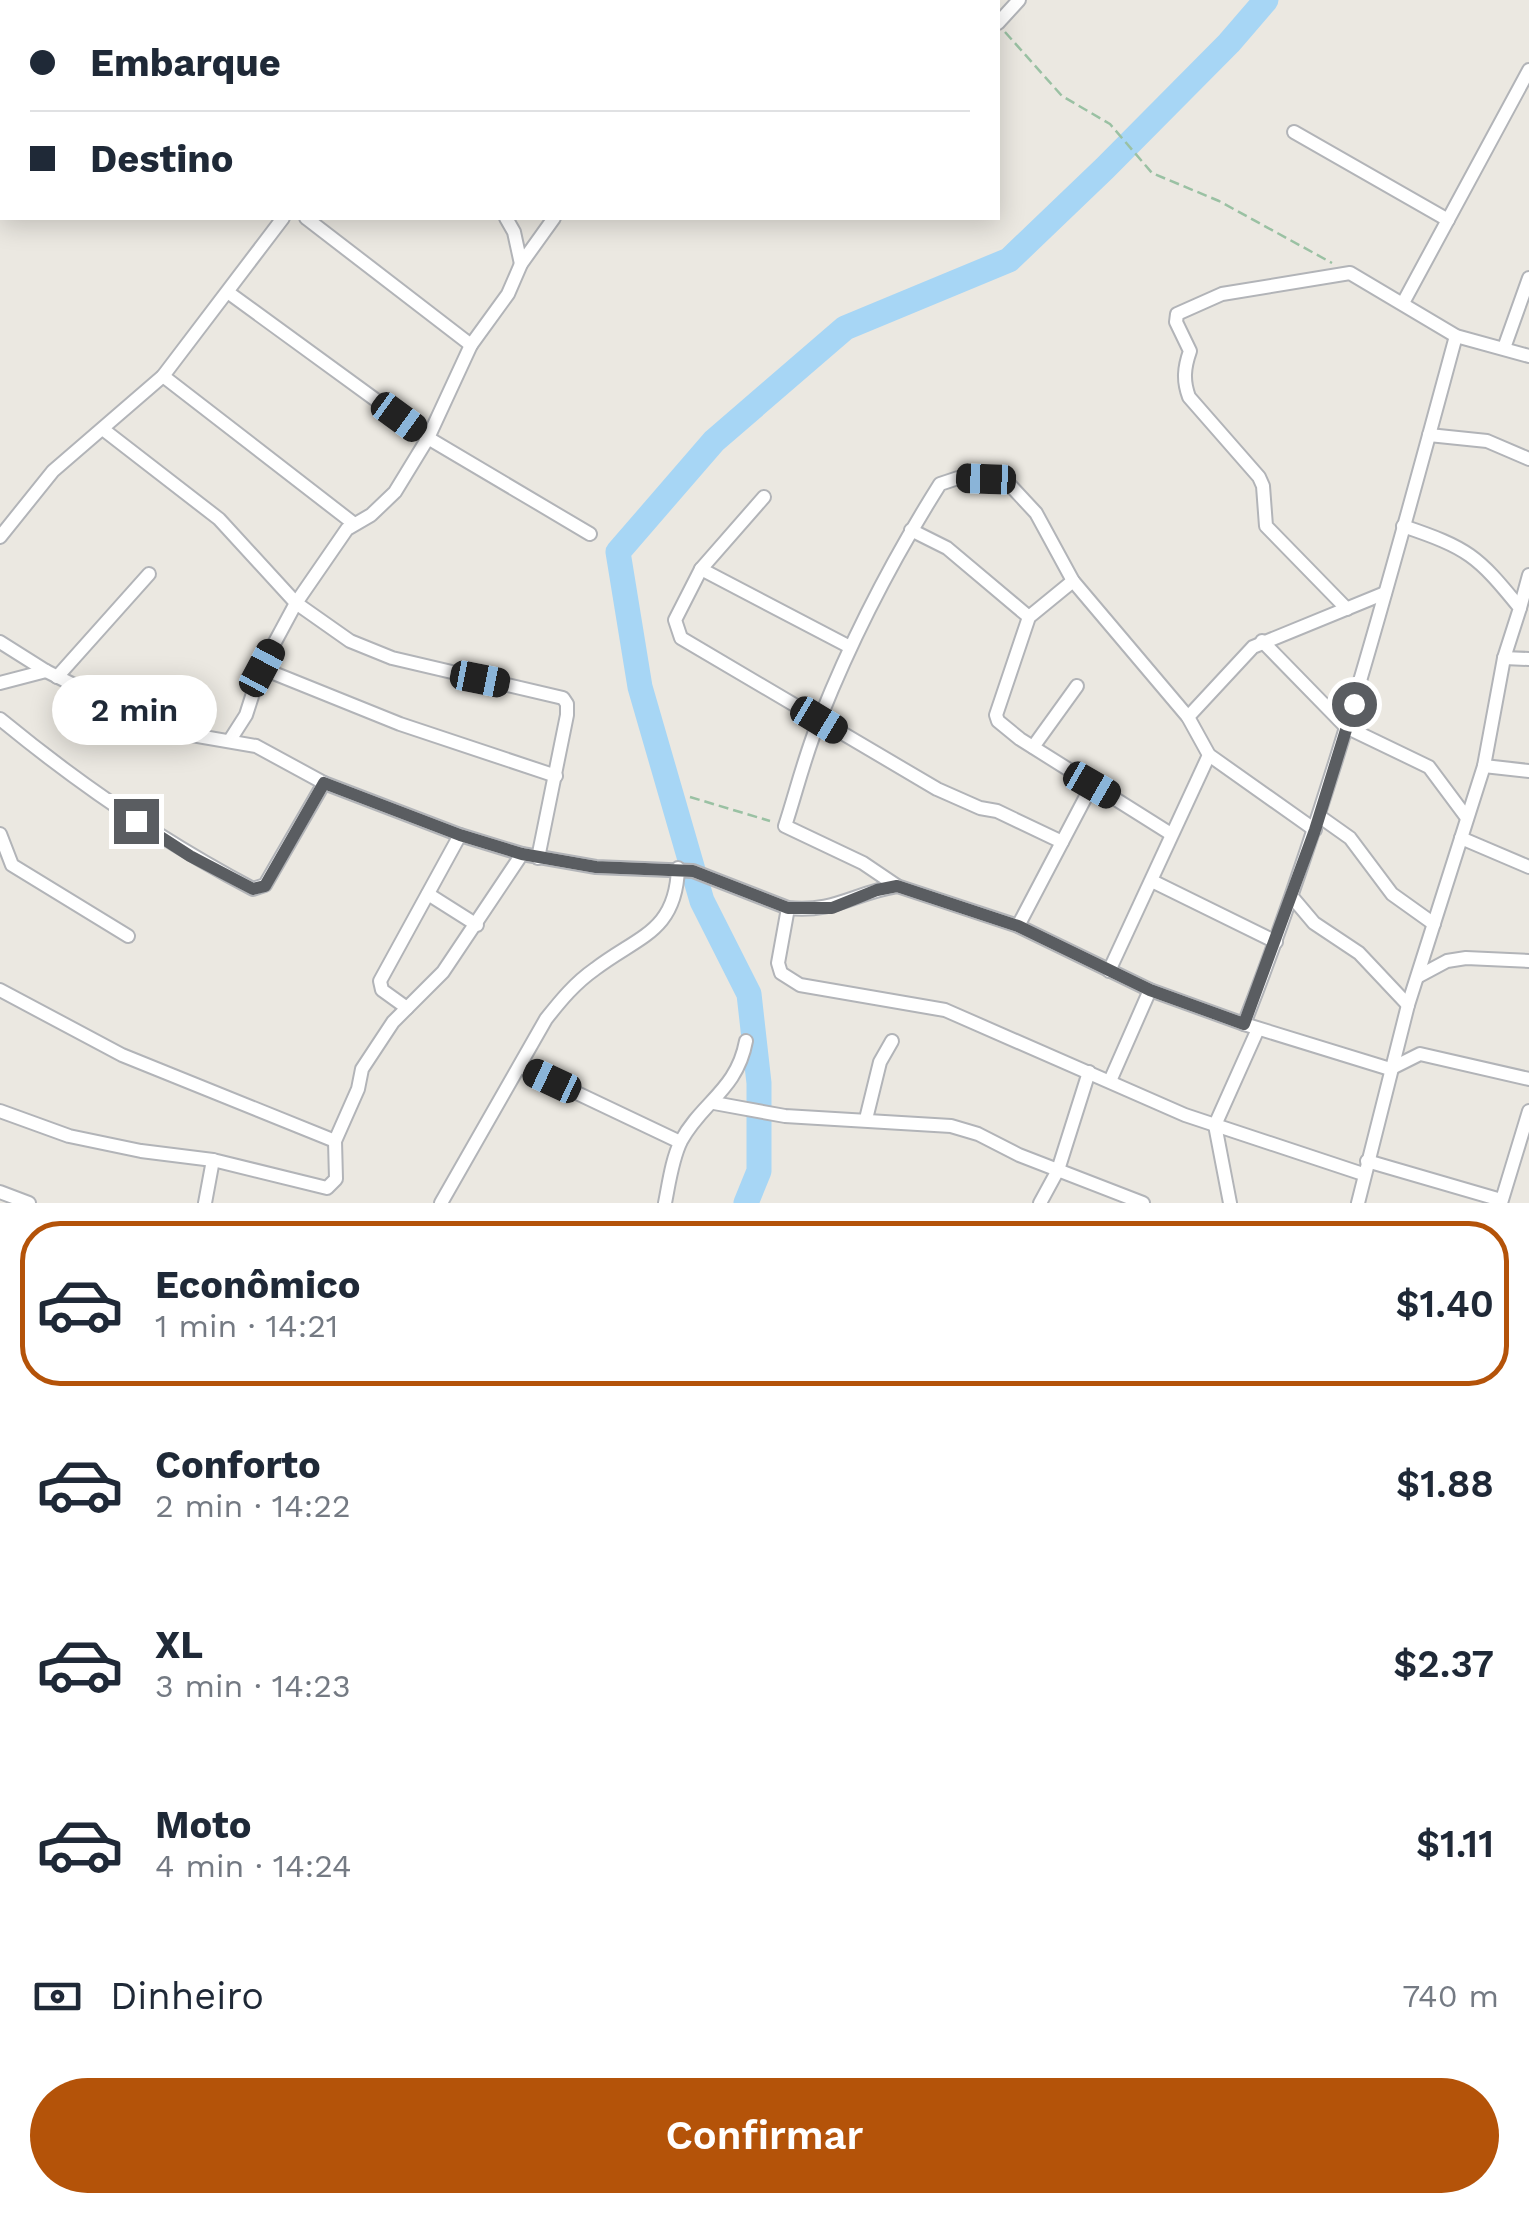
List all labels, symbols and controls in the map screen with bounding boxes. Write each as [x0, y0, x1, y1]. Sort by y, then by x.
text: Embarque [90, 41, 281, 85]
text: Destino [90, 137, 234, 181]
car [366, 387, 432, 447]
car [955, 463, 1017, 495]
car [235, 634, 289, 702]
car [448, 659, 512, 699]
callout: 2 min [54, 676, 218, 746]
route start [1332, 682, 1377, 727]
text: 2 min [91, 691, 178, 729]
car [786, 692, 852, 748]
car [1059, 757, 1125, 813]
route end [114, 799, 159, 844]
car [518, 1055, 586, 1107]
icon: car [35, 1259, 125, 1349]
text: Econômico [155, 1263, 360, 1307]
text: $1.40 [1395, 1282, 1494, 1326]
text: 1 min · 14:21 [155, 1307, 338, 1345]
icon: car [35, 1439, 125, 1529]
text: Conforto [155, 1443, 321, 1487]
text: $1.88 [1396, 1462, 1494, 1506]
text: 2 min · 14:22 [155, 1487, 351, 1525]
icon: car [35, 1619, 125, 1709]
text: XL [155, 1623, 203, 1667]
text: $2.37 [1393, 1642, 1494, 1686]
text: 3 min · 14:23 [155, 1667, 351, 1705]
icon: car [35, 1799, 125, 1889]
text: Moto [155, 1803, 251, 1847]
text: $1.11 [1416, 1822, 1494, 1866]
text: 4 min · 14:24 [155, 1847, 351, 1885]
icon: cash [30, 1969, 85, 2024]
text: Dinheiro [110, 1974, 264, 2018]
text: 740 m [1402, 1977, 1499, 2015]
button: Confirmar [30, 2078, 1499, 2193]

